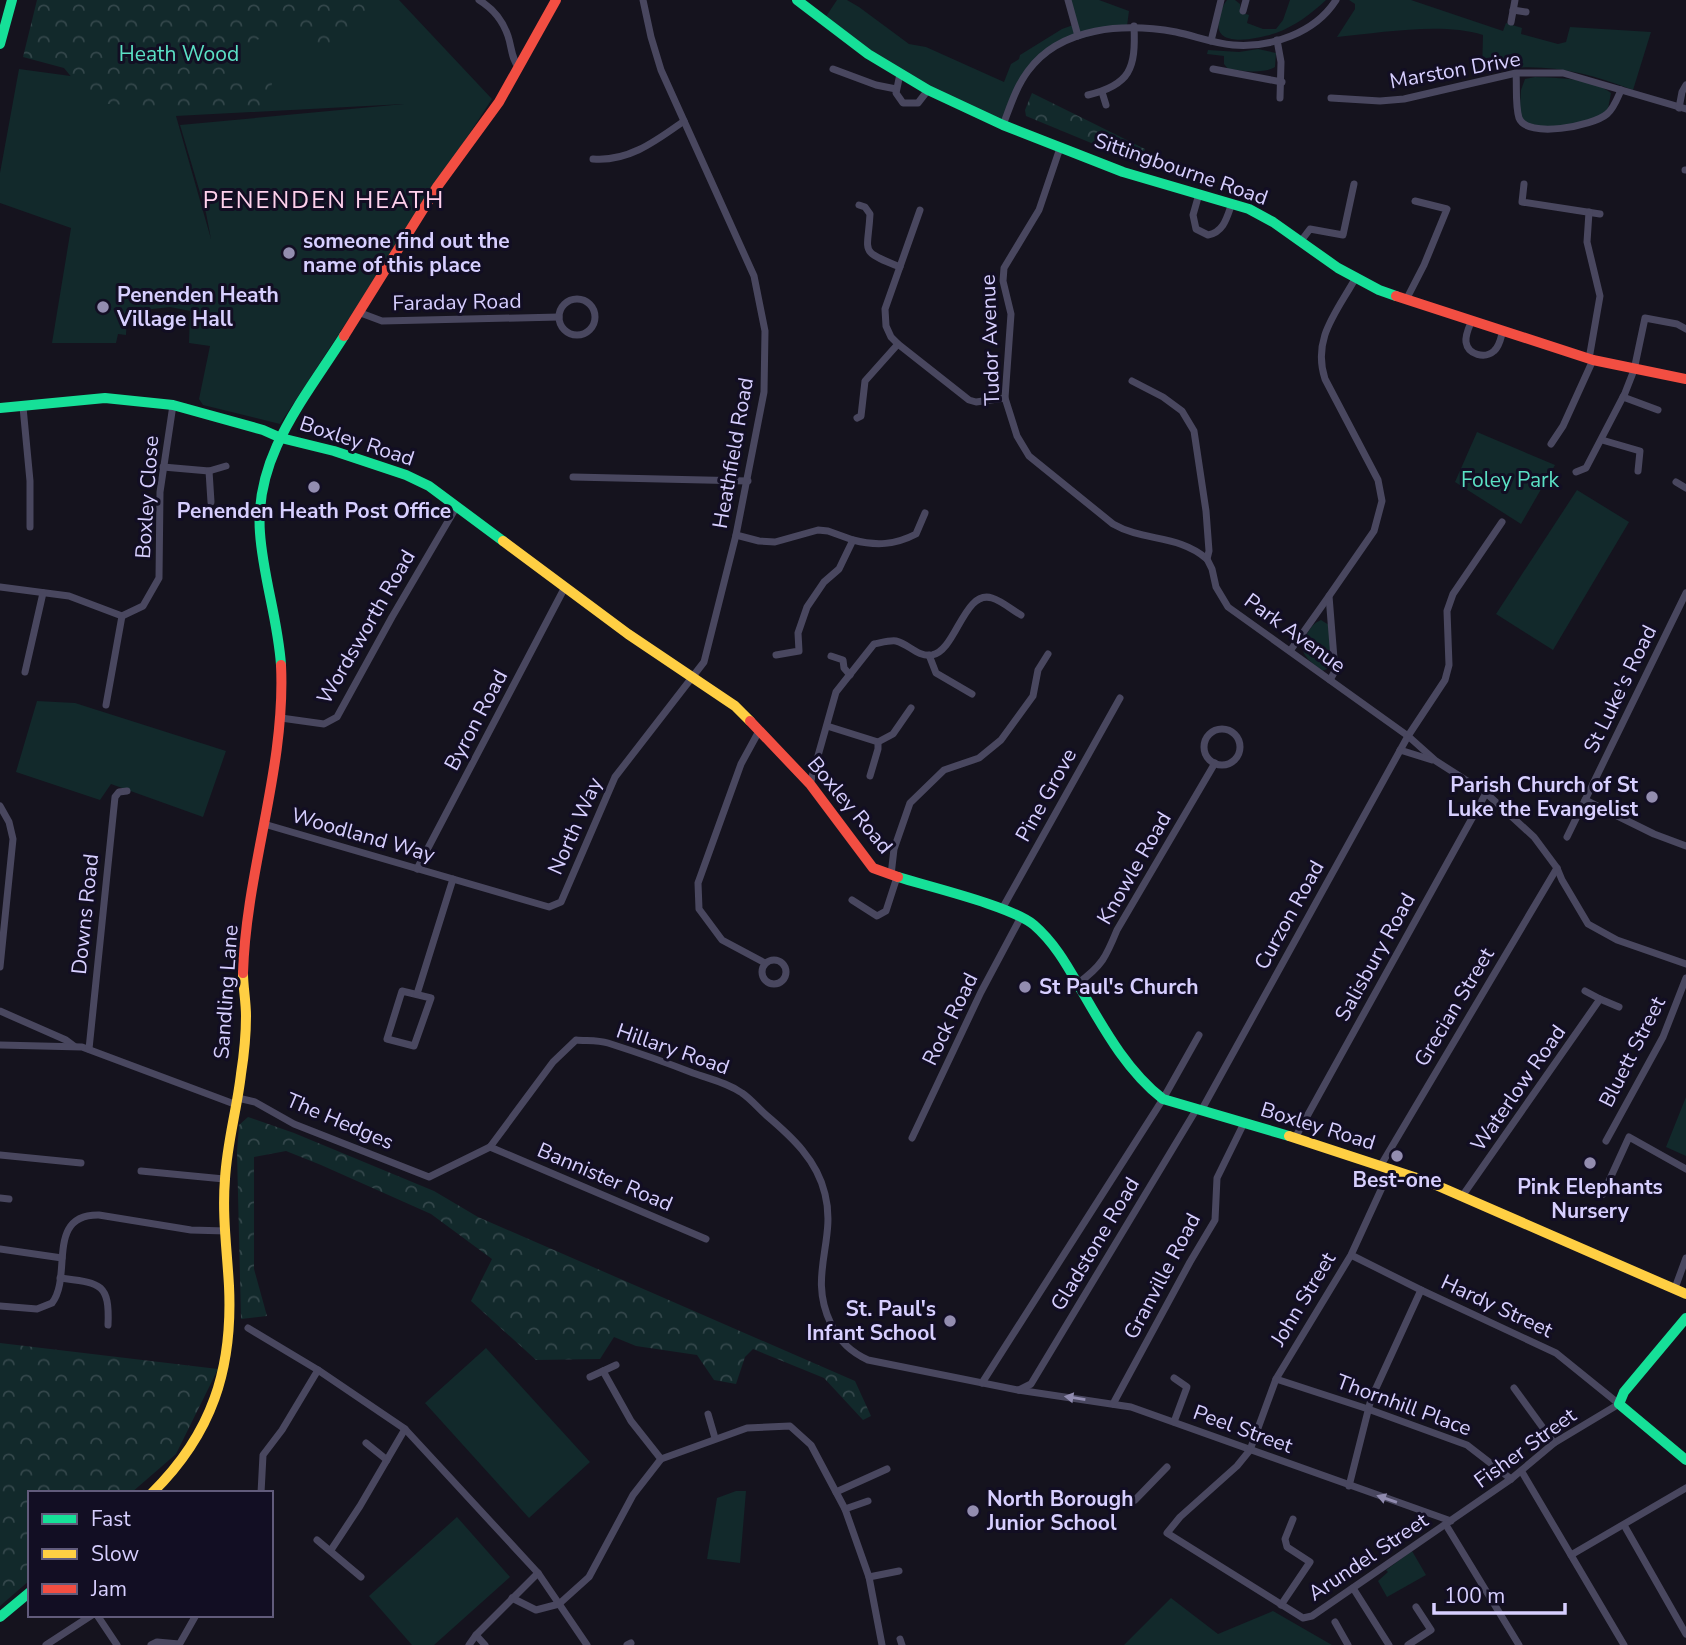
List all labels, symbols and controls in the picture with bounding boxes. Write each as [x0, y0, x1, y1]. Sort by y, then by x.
park label: Heath Wood [119, 40, 239, 68]
street label: Marston Drive [1387, 45, 1523, 95]
street label: Sittingbourne Road [1090, 126, 1272, 212]
district label: PENENDEN HEATH [203, 184, 445, 216]
place label: someone find out the name of this place [303, 227, 510, 279]
marker: someone find out the name of this place [281, 245, 297, 261]
street label: Tudor Avenue [974, 274, 1006, 406]
place label: Penenden Heath Village Hall [116, 281, 279, 333]
street label: Faraday Road [392, 287, 522, 317]
marker: Penenden Heath Village Hall [95, 299, 111, 315]
street label: Heathfield Road [706, 375, 760, 531]
street label: Boxley Road [296, 409, 418, 473]
street label: Boxley Close [129, 435, 165, 559]
park label: Foley Park [1461, 466, 1560, 494]
marker: Penenden Heath Post Office [306, 479, 322, 495]
place label: Penenden Heath Post Office [177, 497, 451, 525]
street label: Wordsworth Road [310, 545, 422, 709]
street label: Park Avenue [1239, 587, 1351, 679]
street label: St Luke's Road [1577, 620, 1663, 758]
street label: Byron Road [438, 665, 514, 775]
street label: Pine Grove [1009, 743, 1083, 847]
street label: Boxley Road [801, 750, 899, 860]
place label: Parish Church of St Luke the Evangelist [1447, 771, 1639, 823]
street label: North Way [541, 773, 609, 879]
marker: Parish Church of St Luke the Evangelist [1644, 789, 1660, 805]
street label: Woodland Way [288, 801, 438, 869]
street label: Knowle Road [1090, 807, 1178, 929]
street label: Downs Road [65, 852, 105, 976]
street label: Curzon Road [1248, 855, 1330, 975]
street label: Salisbury Road [1328, 888, 1422, 1026]
street label: Sandling Lane [207, 924, 245, 1060]
street label: Grecian Street [1407, 942, 1501, 1072]
street label: Rock Road [916, 968, 984, 1070]
place label: St Paul's Church [1039, 973, 1198, 1001]
marker: St Paul's Church [1017, 979, 1033, 995]
street label: Bluett Street [1592, 991, 1672, 1112]
street label: Hillary Road [613, 1017, 733, 1081]
street label: Waterlow Road [1464, 1019, 1572, 1157]
street label: The Hedges [282, 1086, 398, 1156]
street label: Boxley Road [1257, 1095, 1379, 1157]
street label: Bannister Road [533, 1136, 677, 1218]
marker: Best-one [1389, 1148, 1405, 1164]
marker: Pink Elephants Nursery [1582, 1155, 1598, 1171]
place label: Best-one [1352, 1166, 1442, 1194]
street label: Gladstone Road [1044, 1172, 1146, 1316]
place label: Pink Elephants Nursery [1517, 1173, 1663, 1225]
street label: Granville Road [1117, 1208, 1207, 1344]
street label: John Street [1263, 1246, 1342, 1352]
street label: Hardy Street [1437, 1268, 1558, 1344]
place label: St. Paul's Infant School [806, 1295, 936, 1347]
marker: St. Paul's Infant School [942, 1313, 958, 1329]
street label: Thornhill Place [1333, 1368, 1475, 1442]
one-way arrow [1064, 1392, 1086, 1403]
street label: Peel Street [1189, 1398, 1297, 1460]
street label: Fisher Street [1468, 1401, 1582, 1495]
place label: North Borough Junior School [986, 1485, 1133, 1537]
legend [28, 1491, 273, 1617]
one-way arrow [1376, 1493, 1397, 1504]
marker: North Borough Junior School [965, 1503, 981, 1519]
text: Fast [91, 1505, 131, 1533]
street label: Arundel Street [1303, 1506, 1434, 1607]
text: Slow [91, 1540, 140, 1568]
scale bar [1434, 1572, 1565, 1616]
text: Jam [90, 1575, 127, 1603]
text: 100 m [1444, 1582, 1505, 1610]

